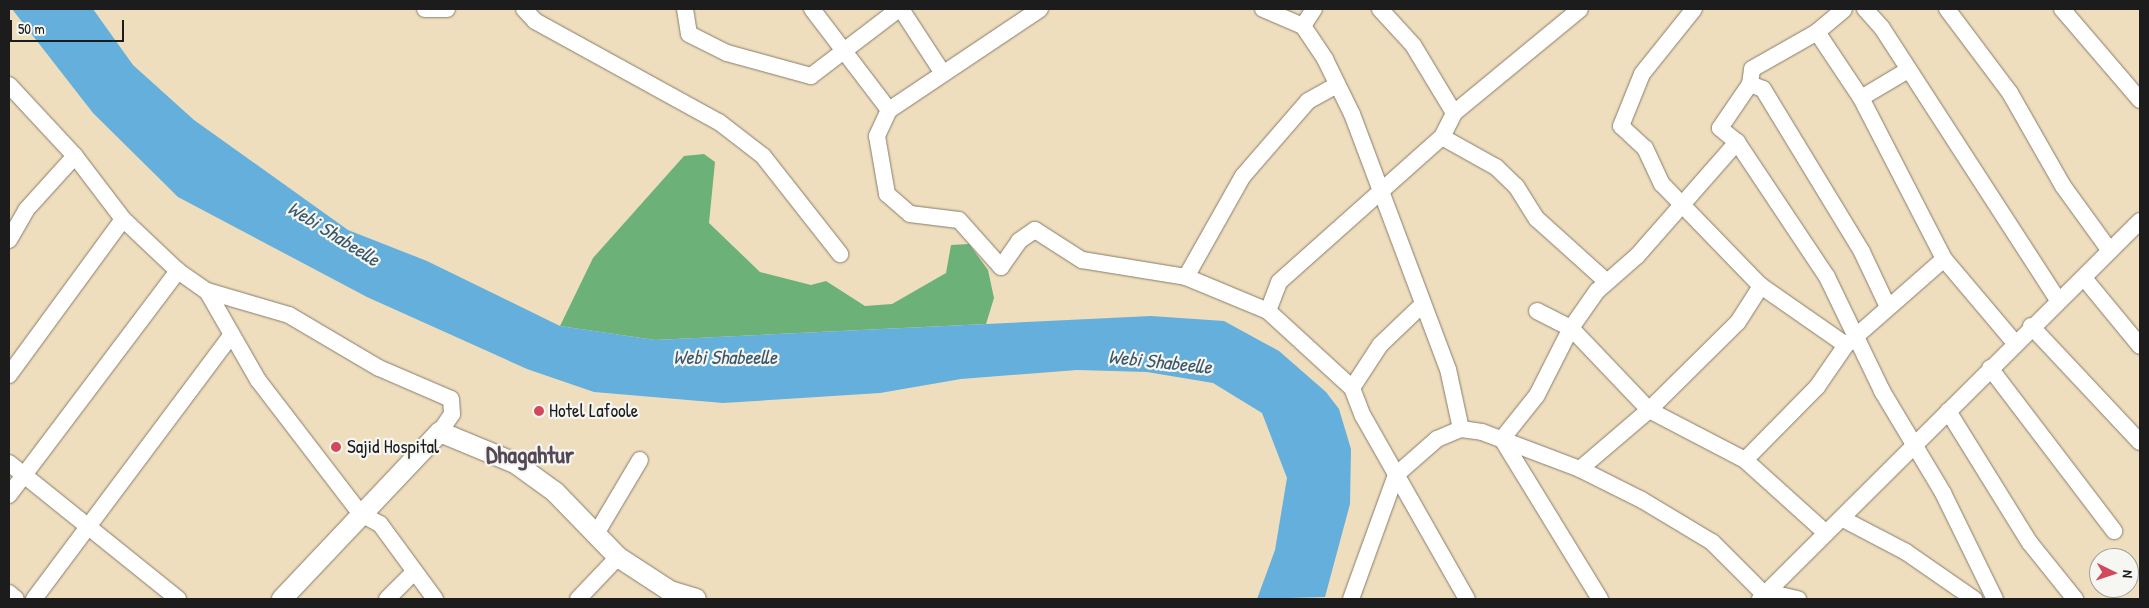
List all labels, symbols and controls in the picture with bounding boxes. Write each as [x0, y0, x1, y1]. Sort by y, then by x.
scale bar [12, 10, 126, 42]
text: 50 m [18, 18, 45, 39]
water label: Webi Shabeelle [284, 195, 384, 271]
water label: Webi Shabeelle [673, 344, 777, 368]
water label: Webi Shabeelle [1107, 344, 1213, 378]
place label: Hotel Lafoole [549, 400, 638, 422]
marker: Hotel Lafoole [533, 405, 545, 417]
place label: Sajid Hospital [347, 436, 439, 458]
marker: Sajid Hospital [329, 440, 343, 454]
district label: Dhagahtur [486, 441, 574, 469]
north arrow [2089, 548, 2139, 598]
text: N [2119, 570, 2138, 578]

